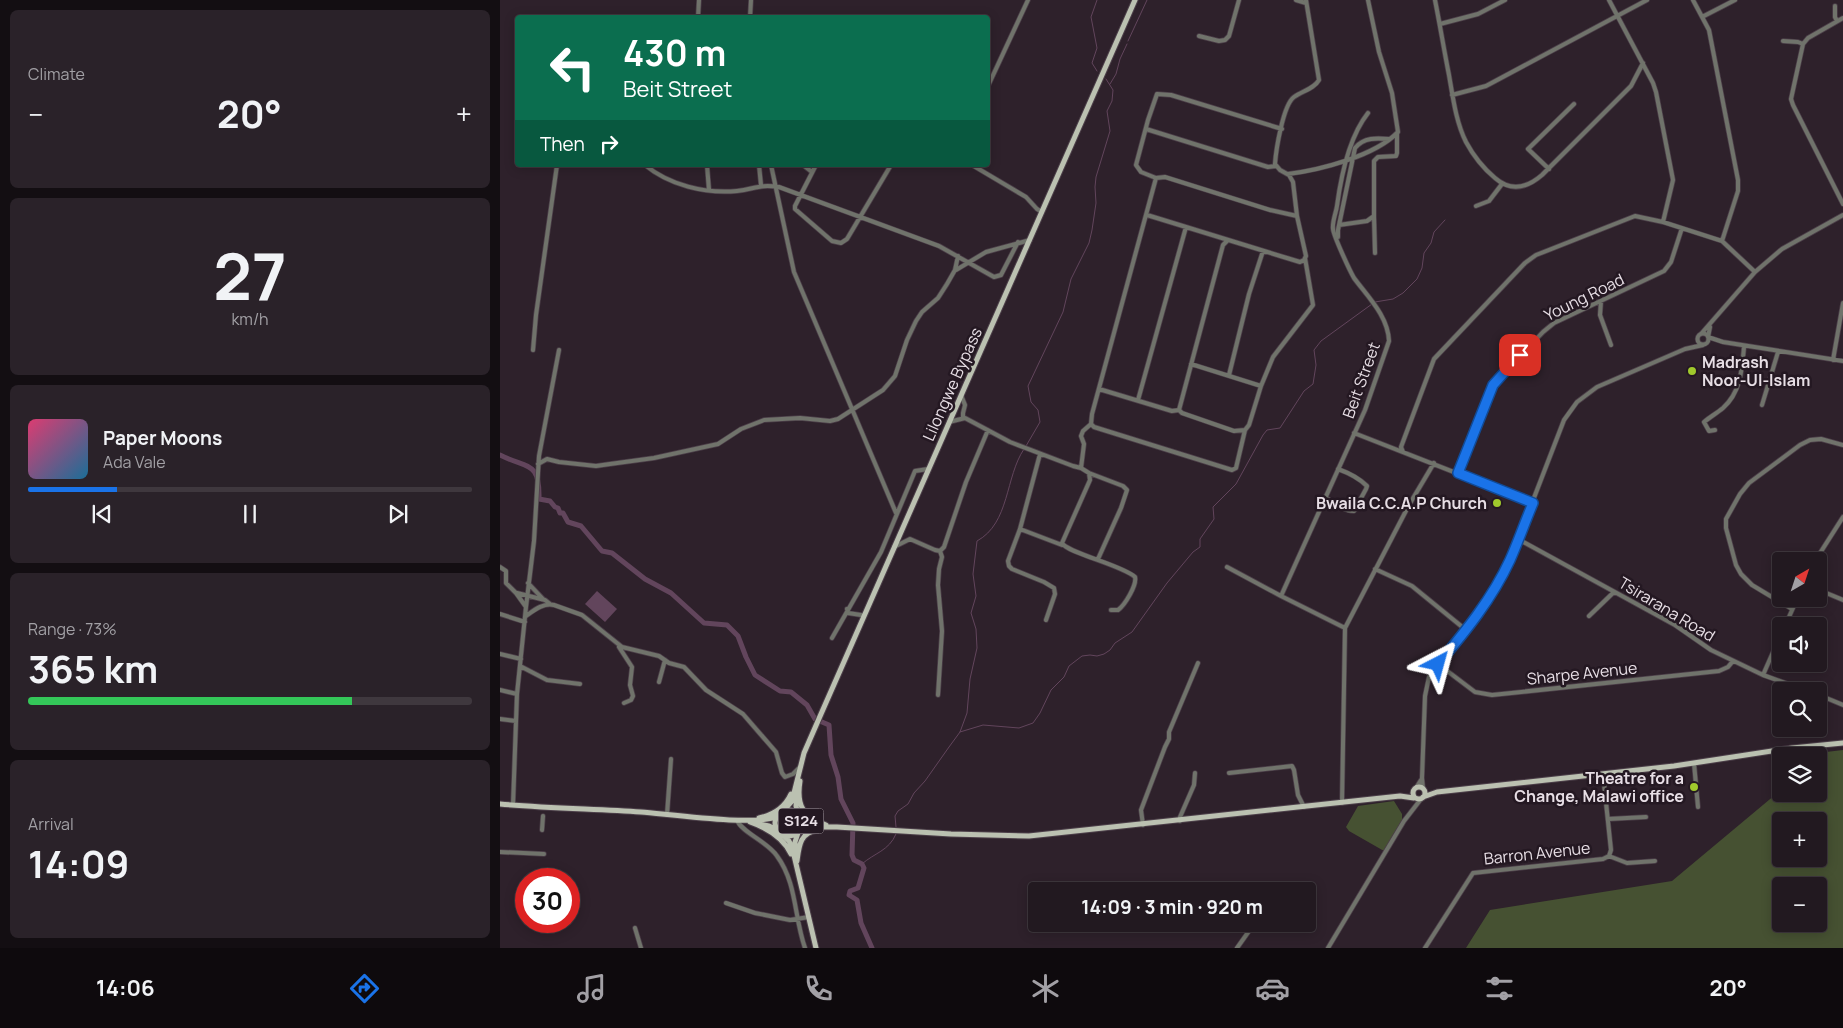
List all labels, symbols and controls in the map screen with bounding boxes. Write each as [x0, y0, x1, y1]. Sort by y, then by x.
text: 430 m [623, 29, 726, 77]
icon: left [540, 35, 605, 100]
text: Climate [28, 63, 85, 85]
text: Beit Street [623, 74, 732, 104]
text: 20° [217, 87, 282, 139]
text: − [28, 95, 43, 133]
text: + [456, 95, 472, 133]
icon: right [595, 130, 623, 158]
text: Then [540, 131, 585, 157]
text: 27 [213, 231, 287, 320]
street label: Young Road [1540, 268, 1628, 326]
text: km/h [231, 308, 269, 330]
street label: Lilongwe Bypass [917, 324, 987, 444]
pin [1499, 334, 1541, 376]
street label: Beit Street [1337, 339, 1385, 421]
icon: arrive [1506, 341, 1534, 369]
place label: Madrash Noor-Ul-Islam [1702, 351, 1810, 391]
marker: Madrash Noor-Ul-Islam [1686, 365, 1698, 377]
text: Paper Moons [103, 425, 222, 451]
text: Ada Vale [103, 451, 166, 473]
place label: Bwaila C.C.A.P Church [1316, 492, 1487, 514]
marker: Bwaila C.C.A.P Church [1491, 497, 1503, 509]
icon: previous [88, 500, 116, 528]
icon: pause [236, 500, 264, 528]
icon: next [384, 500, 412, 528]
north arrow [1772, 552, 1828, 608]
map controls [1772, 552, 1827, 932]
street label: Tsirarana Road [1615, 572, 1719, 646]
button: sound [1772, 617, 1827, 672]
text: Range · 73% [28, 618, 117, 640]
position arrow [1411, 637, 1463, 689]
text: 365 km [28, 642, 158, 694]
street label: Sharpe Avenue [1526, 656, 1638, 690]
button: search [1772, 682, 1827, 737]
button: layers [1772, 747, 1827, 802]
place label: Theatre for a Change, Malawi office [1514, 767, 1684, 807]
marker: Theatre for a Change, Malawi office [1688, 781, 1700, 793]
road number: S124 [778, 808, 824, 834]
button: + [1772, 812, 1827, 867]
text: Arrival [28, 813, 74, 835]
street label: Barron Avenue [1483, 836, 1591, 870]
text: 14:09 [28, 837, 129, 889]
speed limit sign: 30 [515, 868, 580, 933]
button: − [1772, 877, 1827, 932]
text: 14:09 · 3 min · 920 m [1081, 894, 1263, 920]
icon: directions [347, 971, 382, 1006]
icon: music [574, 971, 609, 1006]
icon: phone [801, 971, 836, 1006]
icon: climate [1028, 971, 1063, 1006]
icon: car [1255, 971, 1290, 1006]
icon: filters [1482, 971, 1517, 1006]
text: 14:06 [96, 973, 155, 1003]
text: 20° [1709, 973, 1747, 1003]

